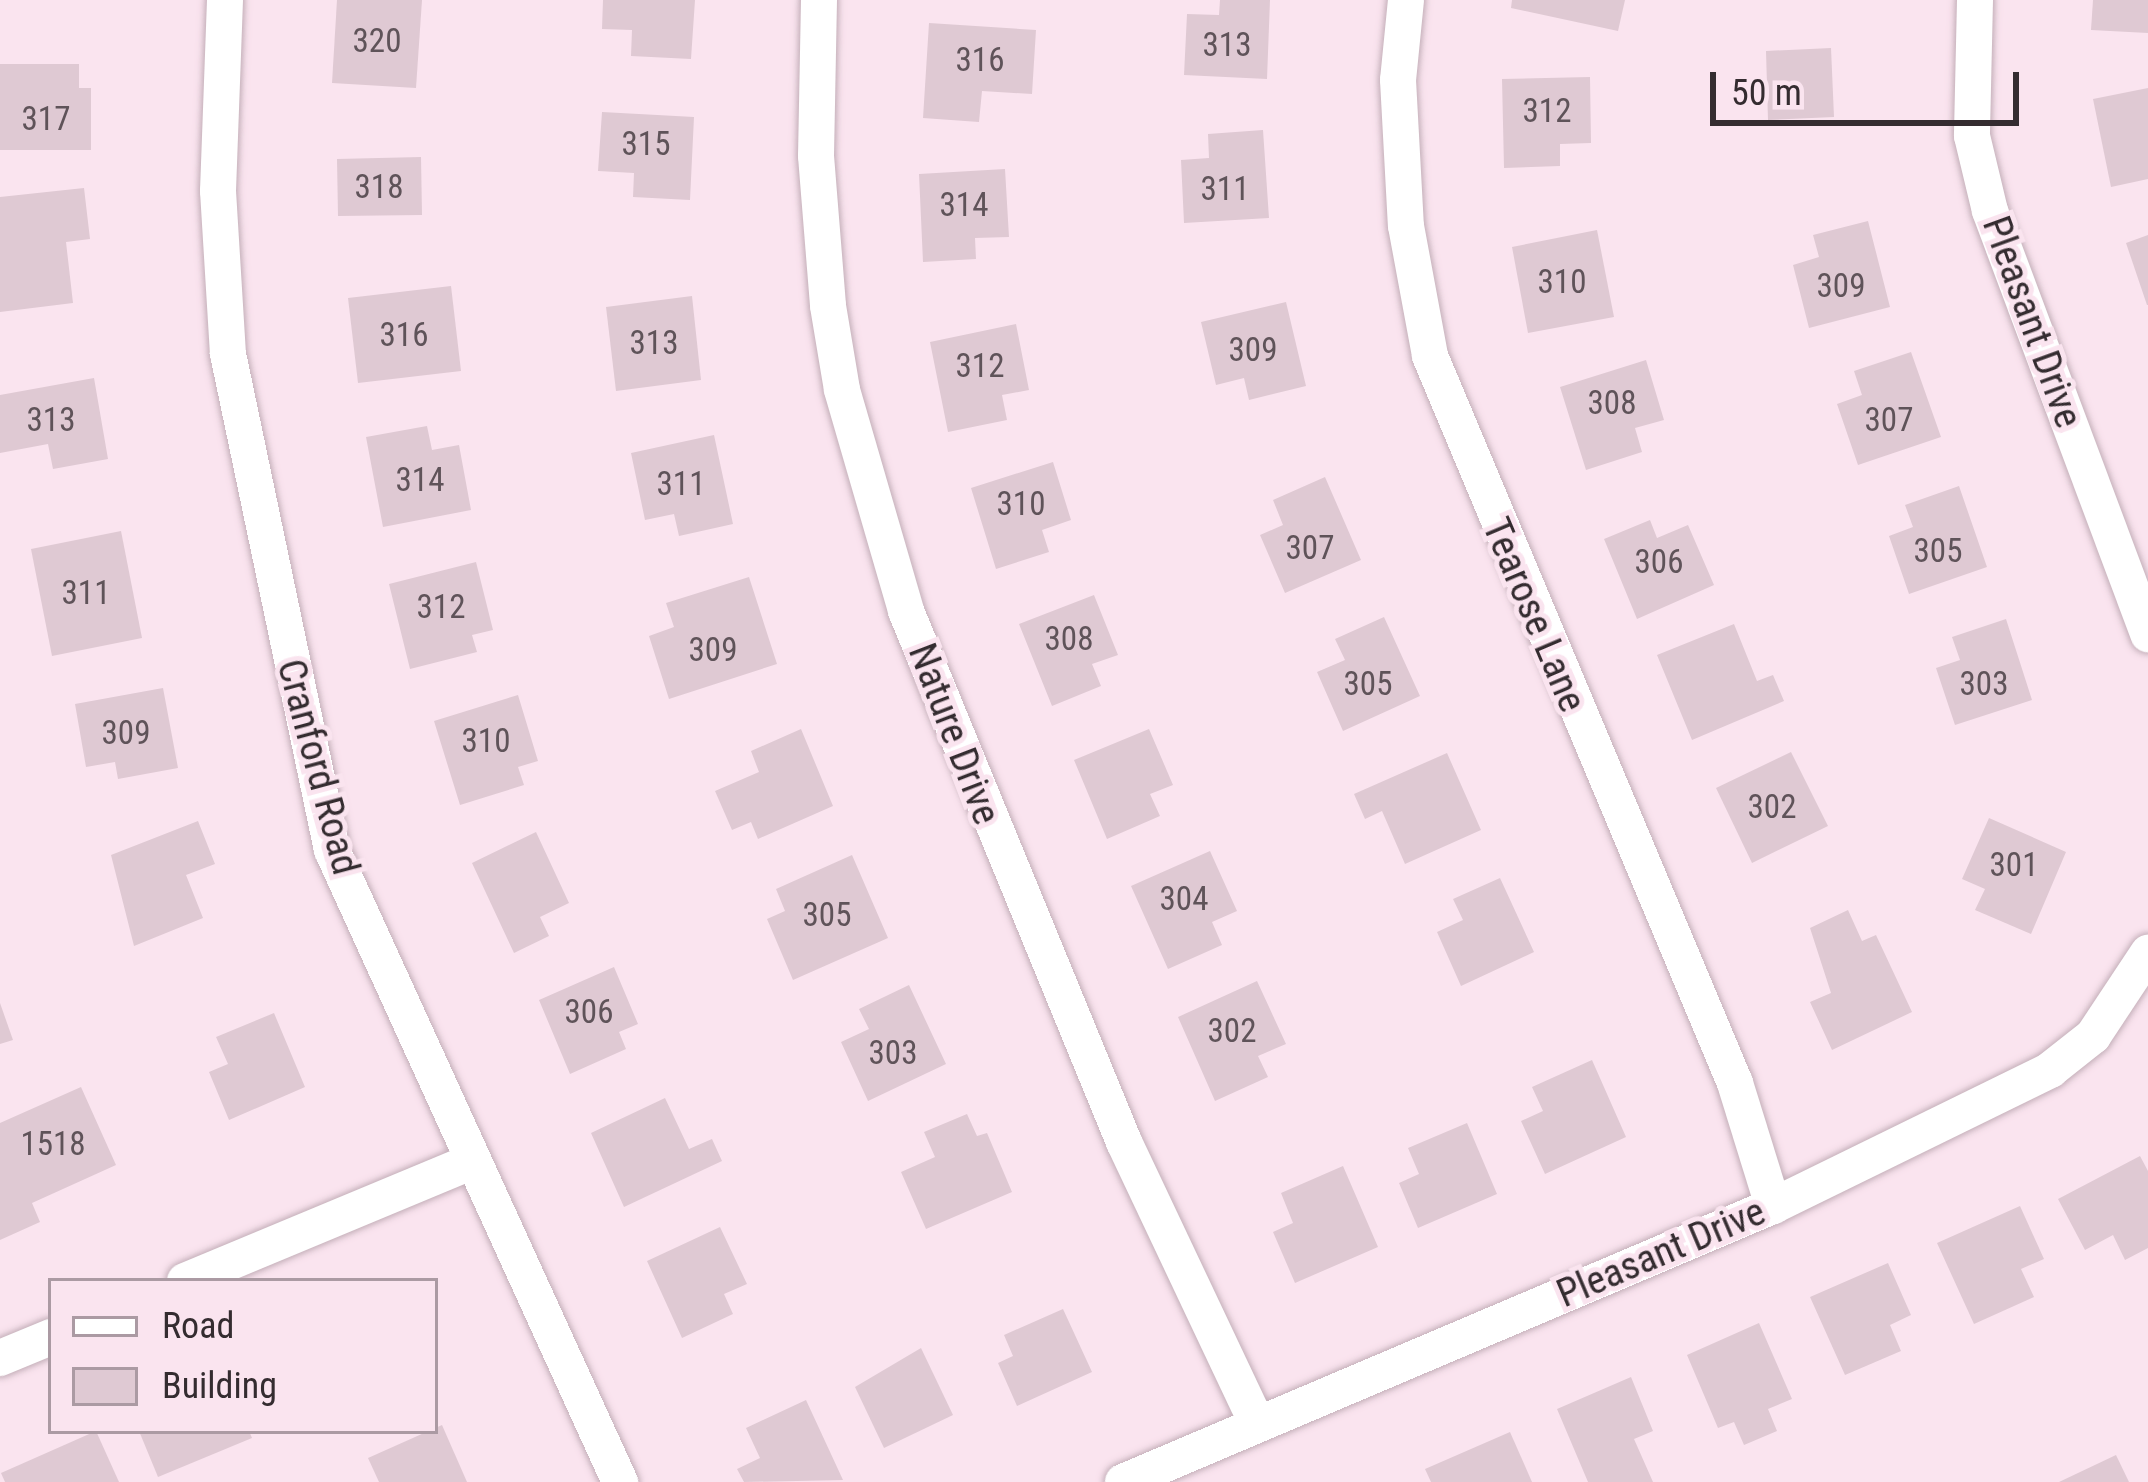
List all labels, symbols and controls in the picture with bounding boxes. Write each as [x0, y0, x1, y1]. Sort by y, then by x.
house number: 320 [353, 21, 401, 61]
house number: 313 [1203, 25, 1251, 65]
house number: 316 [956, 40, 1004, 80]
scale bar [1716, 48, 2025, 122]
text: 50 m [1731, 72, 1802, 114]
house number: 312 [1523, 91, 1571, 131]
house number: 317 [22, 99, 70, 139]
house number: 315 [622, 124, 670, 164]
house number: 318 [355, 167, 403, 207]
house number: 311 [1201, 169, 1249, 209]
house number: 314 [940, 185, 988, 225]
street label: Pleasant Drive [1972, 210, 2092, 434]
house number: 310 [1538, 262, 1586, 302]
house number: 309 [1817, 266, 1865, 306]
house number: 316 [380, 315, 428, 355]
house number: 313 [630, 323, 678, 363]
house number: 309 [1229, 330, 1277, 370]
house number: 312 [956, 346, 1004, 386]
house number: 308 [1588, 383, 1636, 423]
house number: 313 [27, 400, 75, 440]
house number: 307 [1865, 400, 1913, 440]
house number: 314 [396, 460, 444, 500]
house number: 311 [657, 464, 705, 504]
house number: 310 [997, 484, 1045, 524]
street label: Tearose Lane [1472, 511, 1596, 719]
house number: 307 [1286, 528, 1334, 568]
house number: 305 [1914, 531, 1962, 571]
house number: 306 [1635, 542, 1683, 582]
house number: 311 [62, 573, 110, 613]
house number: 312 [417, 587, 465, 627]
house number: 308 [1045, 619, 1093, 659]
house number: 309 [689, 630, 737, 670]
street label: Nature Drive [898, 637, 1010, 831]
street label: Cranford Road [267, 654, 369, 880]
house number: 305 [1344, 664, 1392, 704]
house number: 303 [1960, 664, 2008, 704]
house number: 309 [102, 713, 150, 753]
house number: 310 [462, 721, 510, 761]
house number: 302 [1748, 787, 1796, 827]
house number: 301 [1990, 845, 2038, 885]
house number: 304 [1160, 879, 1208, 919]
house number: 305 [803, 895, 851, 935]
house number: 306 [565, 992, 613, 1032]
house number: 302 [1208, 1011, 1256, 1051]
house number: 303 [869, 1033, 917, 1073]
house number: 1518 [20, 1124, 86, 1164]
street label: Pleasant Drive [1550, 1188, 1772, 1318]
legend [48, 1278, 438, 1434]
text: Road [162, 1305, 234, 1347]
text: Building [162, 1365, 277, 1407]

